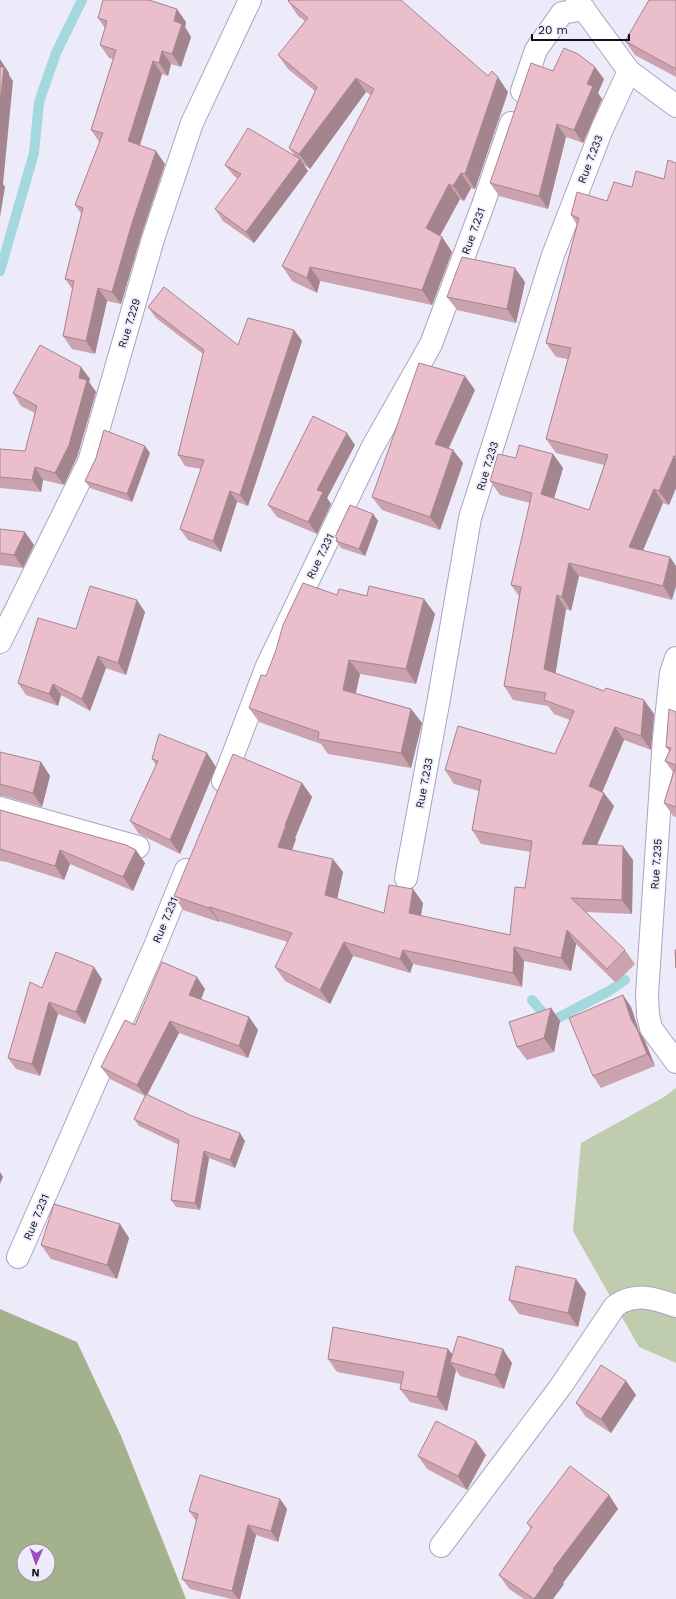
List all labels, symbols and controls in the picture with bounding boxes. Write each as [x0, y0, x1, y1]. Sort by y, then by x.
scale bar [532, 16, 629, 42]
text: 20 m [538, 23, 568, 37]
street label: Rue 7.233 [575, 133, 606, 185]
street label: Rue 7.231 [459, 206, 488, 256]
street label: Rue 7.229 [116, 297, 143, 350]
street label: Rue 7.233 [474, 440, 501, 492]
street label: Rue 7.231 [304, 531, 337, 581]
street label: Rue 7.233 [413, 757, 436, 809]
street label: Rue 7.235 [648, 838, 665, 890]
street label: Rue 7.231 [150, 895, 181, 945]
street label: Rue 7.231 [21, 1192, 52, 1242]
north arrow [16, 1543, 56, 1583]
text: N [31, 1566, 40, 1579]

